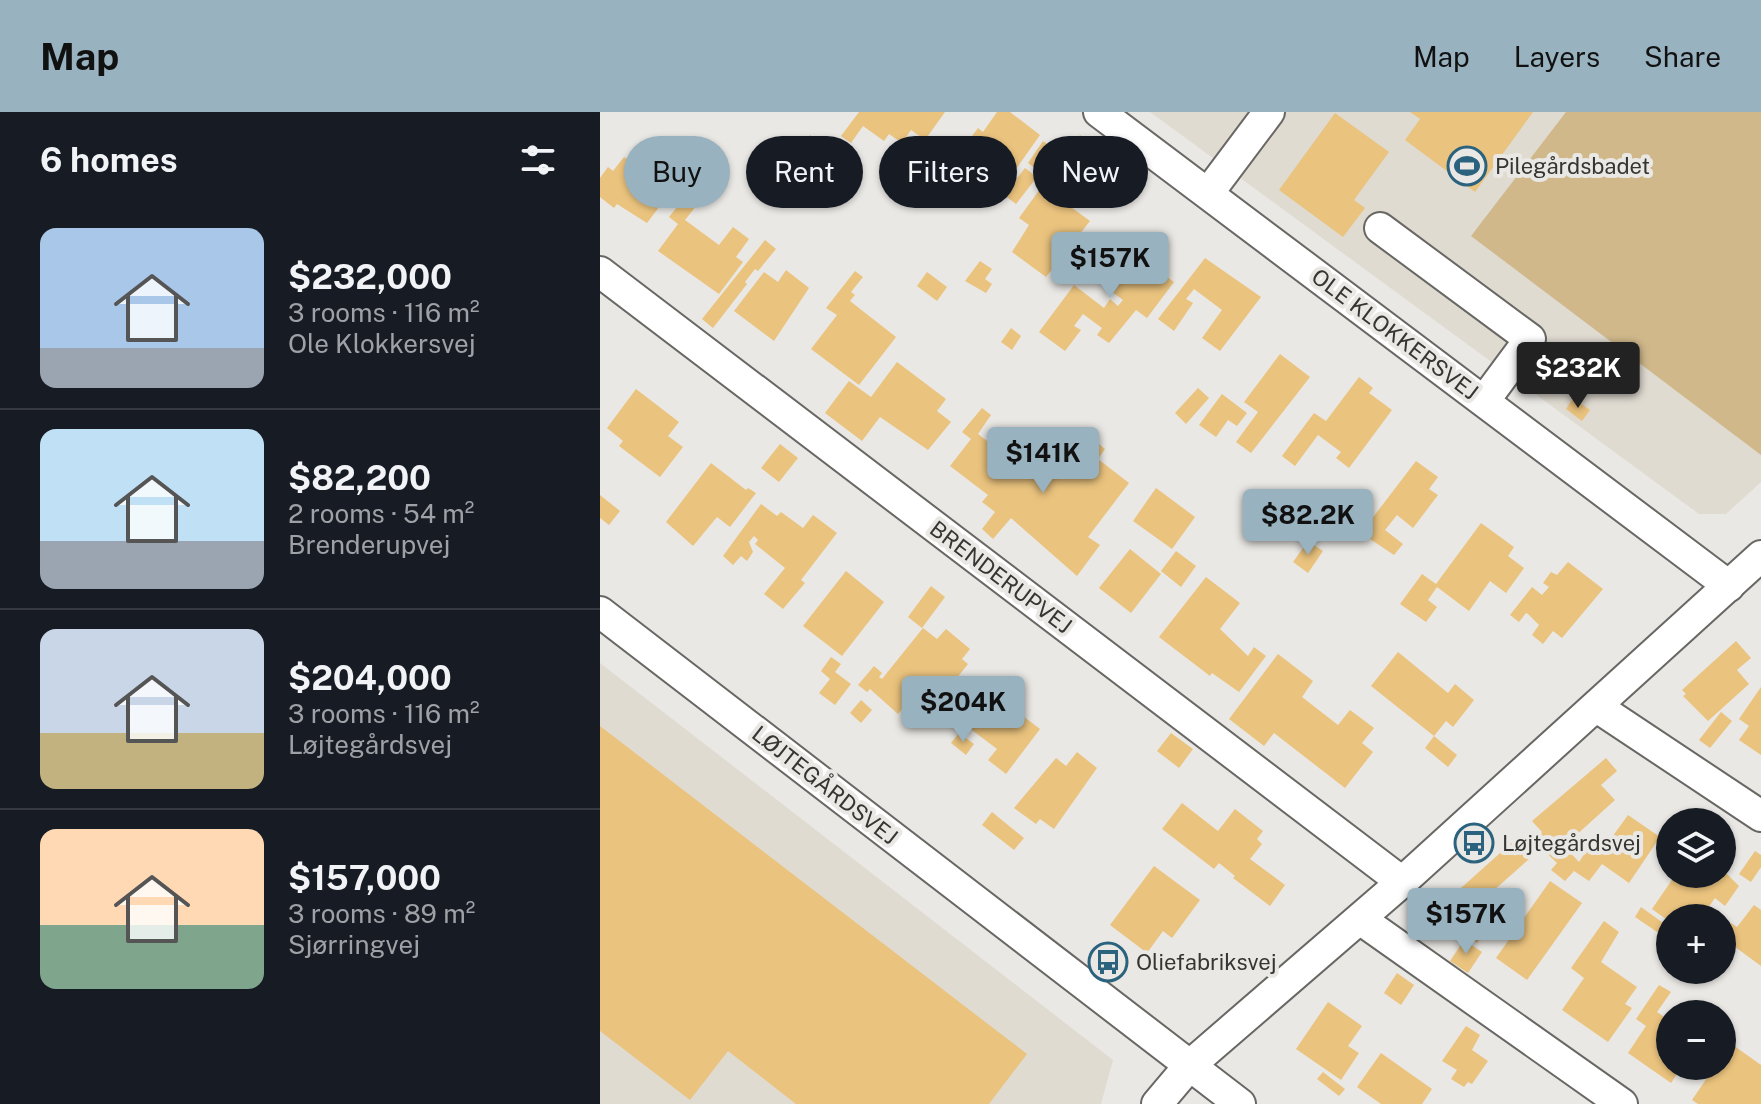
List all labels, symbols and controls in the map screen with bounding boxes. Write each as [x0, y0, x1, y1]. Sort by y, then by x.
text: Map [40, 34, 119, 79]
text: Map [1413, 40, 1470, 73]
text: Layers [1514, 40, 1600, 73]
text: Share [1644, 40, 1721, 73]
chip: Buy [624, 136, 730, 208]
chip: Rent [746, 136, 863, 208]
chip: Filters [879, 136, 1017, 208]
chip: New [1033, 136, 1148, 208]
icon: filters [516, 138, 560, 182]
text: 6 homes [40, 140, 178, 180]
sports icon: Pilegårdsbadet [1446, 145, 1488, 187]
place label: Pilegårdsbadet [1495, 153, 1650, 179]
pin: $157K [1054, 232, 1166, 300]
text: $157K [1069, 242, 1151, 273]
text: $232,000 [288, 257, 452, 297]
icon: home [104, 260, 200, 356]
street label: OLE KLOKKERSVEJ [1307, 263, 1483, 405]
text: 3 rooms · 116 m² [288, 297, 480, 328]
text: Ole Klokkersvej [288, 328, 476, 359]
pin: $232K [1522, 342, 1634, 410]
text: $232K [1535, 352, 1621, 383]
pin: $141K [987, 427, 1099, 495]
text: $141K [1005, 437, 1081, 468]
text: $82,200 [288, 458, 431, 498]
icon: home [104, 461, 200, 557]
pin: $82.2K [1243, 489, 1373, 557]
text: 2 rooms · 54 m² [288, 498, 474, 529]
text: $82.2K [1261, 499, 1355, 530]
street label: BRENDERUPVEJ [925, 515, 1077, 639]
text: Brenderupvej [288, 529, 450, 560]
text: $204,000 [288, 658, 452, 698]
icon: home [104, 661, 200, 757]
pin: $204K [907, 676, 1019, 744]
text: $204K [920, 686, 1006, 717]
text: 3 rooms · 116 m² [288, 698, 480, 729]
street label: LØJTEGÅRDSVEJ [747, 719, 904, 850]
text: Løjtegårdsvej [288, 729, 452, 760]
map controls [1656, 808, 1736, 1080]
button: layers [1656, 808, 1736, 888]
bus stop icon: Løjtegårdsvej [1453, 822, 1495, 864]
place label: Løjtegårdsvej [1502, 830, 1641, 856]
text: $157,000 [288, 858, 441, 898]
icon: home [104, 861, 200, 957]
pin: $157K [1410, 888, 1522, 956]
text: 3 rooms · 89 m² [288, 898, 475, 929]
text: $157K [1425, 898, 1507, 929]
button: + [1656, 904, 1736, 984]
text: Sjørringvej [288, 929, 420, 960]
bus stop icon: Oliefabriksvej [1087, 941, 1129, 983]
place label: Oliefabriksvej [1136, 949, 1277, 975]
button: − [1656, 1000, 1736, 1080]

